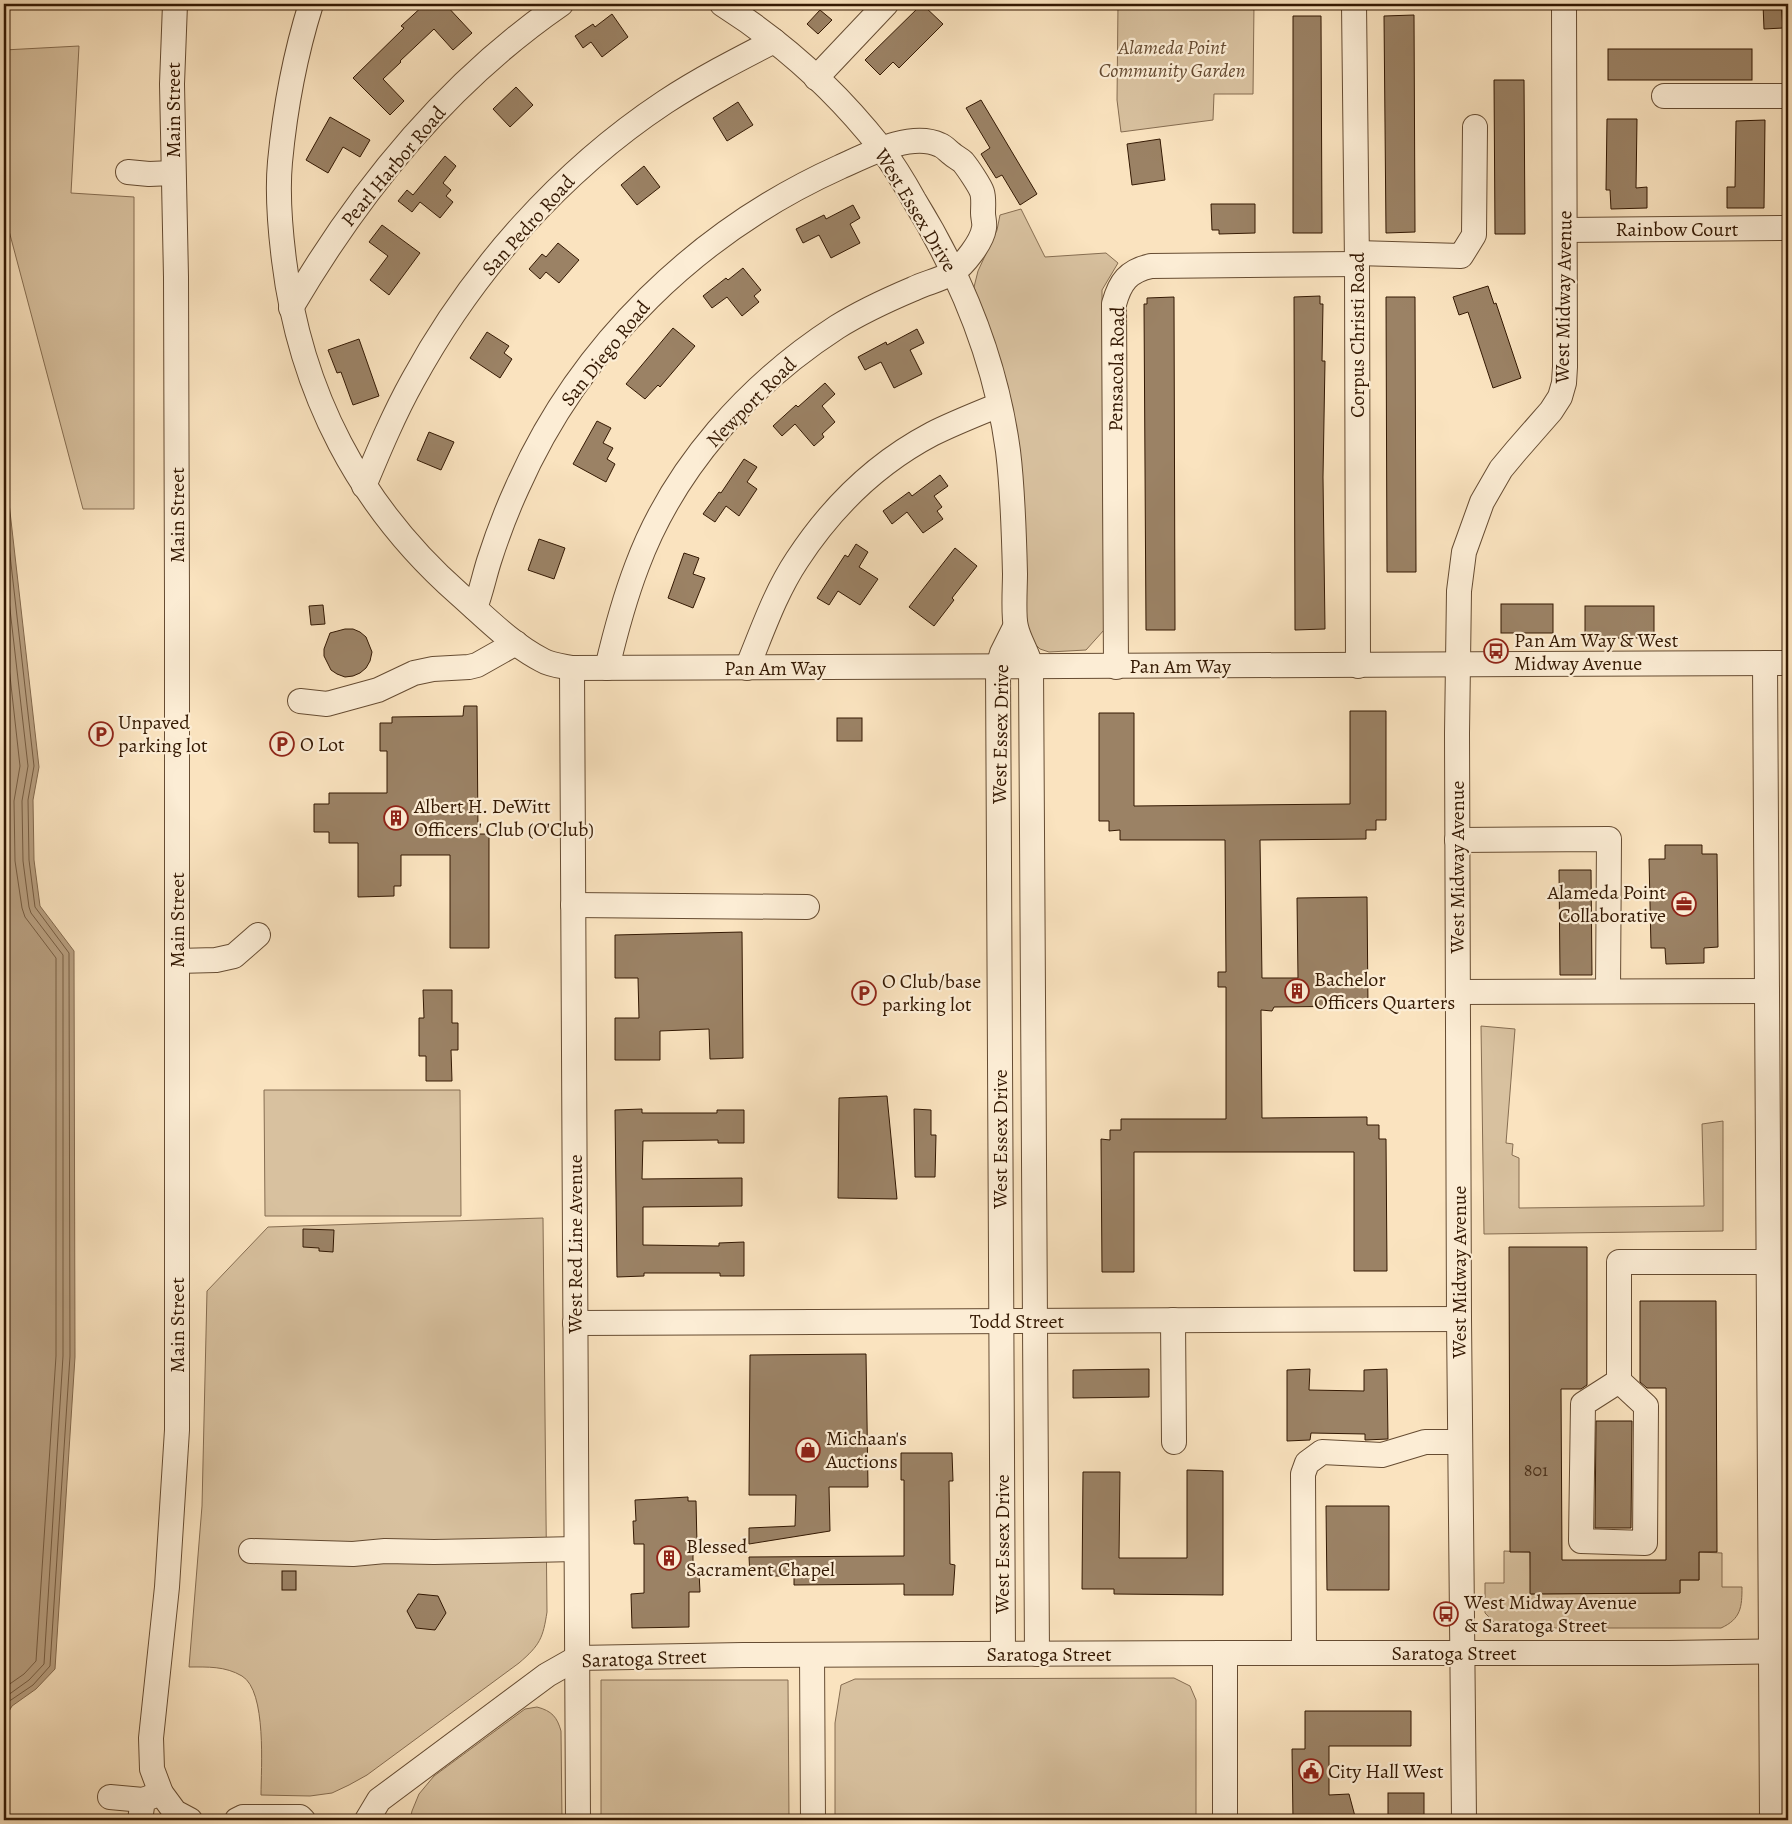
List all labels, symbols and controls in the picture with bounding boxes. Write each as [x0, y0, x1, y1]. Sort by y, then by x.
park label: Alameda Point Community Garden [1099, 34, 1245, 84]
street label: Main Street [160, 62, 187, 158]
street label: Pearl Harbor Road [335, 100, 452, 232]
street label: West Essex Drive [868, 143, 963, 277]
street label: San Pedro Road [476, 169, 581, 282]
street label: West Midway Avenue [1548, 210, 1579, 385]
street label: Rainbow Court [1616, 216, 1739, 243]
street label: Corpus Christi Road [1344, 252, 1371, 418]
street label: San Diego Road [554, 295, 656, 412]
street label: Pensacola Road [1102, 306, 1131, 432]
street label: Newport Road [700, 351, 803, 453]
street label: Main Street [164, 467, 191, 563]
place label: Pan Am Way & West Midway Avenue [1514, 627, 1679, 677]
bus stop icon: Pan Am Way & West Midway Avenue [1483, 638, 1509, 664]
street label: Pan Am Way [1129, 653, 1232, 680]
street label: Pan Am Way [724, 655, 827, 682]
street label: West Essex Drive [986, 664, 1015, 805]
place label: Unpaved parking lot [118, 709, 208, 759]
parking icon: Unpaved parking lot [88, 721, 114, 747]
parking icon: O Lot [269, 731, 295, 757]
place label: O Lot [300, 731, 345, 758]
street label: West Midway Avenue [1444, 780, 1471, 954]
place label: Albert H. DeWitt Officers' Club (O'Club) [413, 793, 594, 843]
building icon: Albert H. DeWitt Officers' Club (O'Club) [383, 805, 409, 831]
street label: Main Street [164, 872, 191, 968]
place label: Alameda Point Collaborative [1547, 879, 1666, 929]
office icon: Alameda Point Collaborative [1671, 891, 1697, 917]
place label: Bachelor Officers Quarters [1314, 966, 1455, 1016]
place label: O Club/base parking lot [882, 968, 981, 1018]
building icon: Bachelor Officers Quarters [1284, 978, 1310, 1004]
parking icon: O Club/base parking lot [851, 980, 877, 1006]
street label: West Essex Drive [987, 1069, 1014, 1210]
street label: West Red Line Avenue [562, 1154, 589, 1335]
street label: West Midway Avenue [1446, 1185, 1473, 1359]
street label: Main Street [164, 1277, 191, 1373]
street label: Todd Street [970, 1308, 1065, 1335]
place label: Michaan's Auctions [825, 1425, 907, 1475]
shop icon: Michaan's Auctions [795, 1437, 821, 1463]
house number: 801 [1524, 1458, 1548, 1482]
street label: West Essex Drive [989, 1474, 1016, 1615]
place label: Blessed Sacrament Chapel [686, 1533, 835, 1583]
building icon: Blessed Sacrament Chapel [656, 1545, 682, 1571]
place label: West Midway Avenue & Saratoga Street [1463, 1589, 1637, 1639]
bus stop icon: West Midway Avenue & Saratoga Street [1433, 1601, 1459, 1627]
street label: Saratoga Street [1391, 1640, 1517, 1667]
street label: Saratoga Street [986, 1641, 1112, 1668]
street label: Saratoga Street [581, 1643, 707, 1674]
public building icon: City Hall West [1298, 1758, 1324, 1784]
place label: City Hall West [1328, 1758, 1444, 1785]

